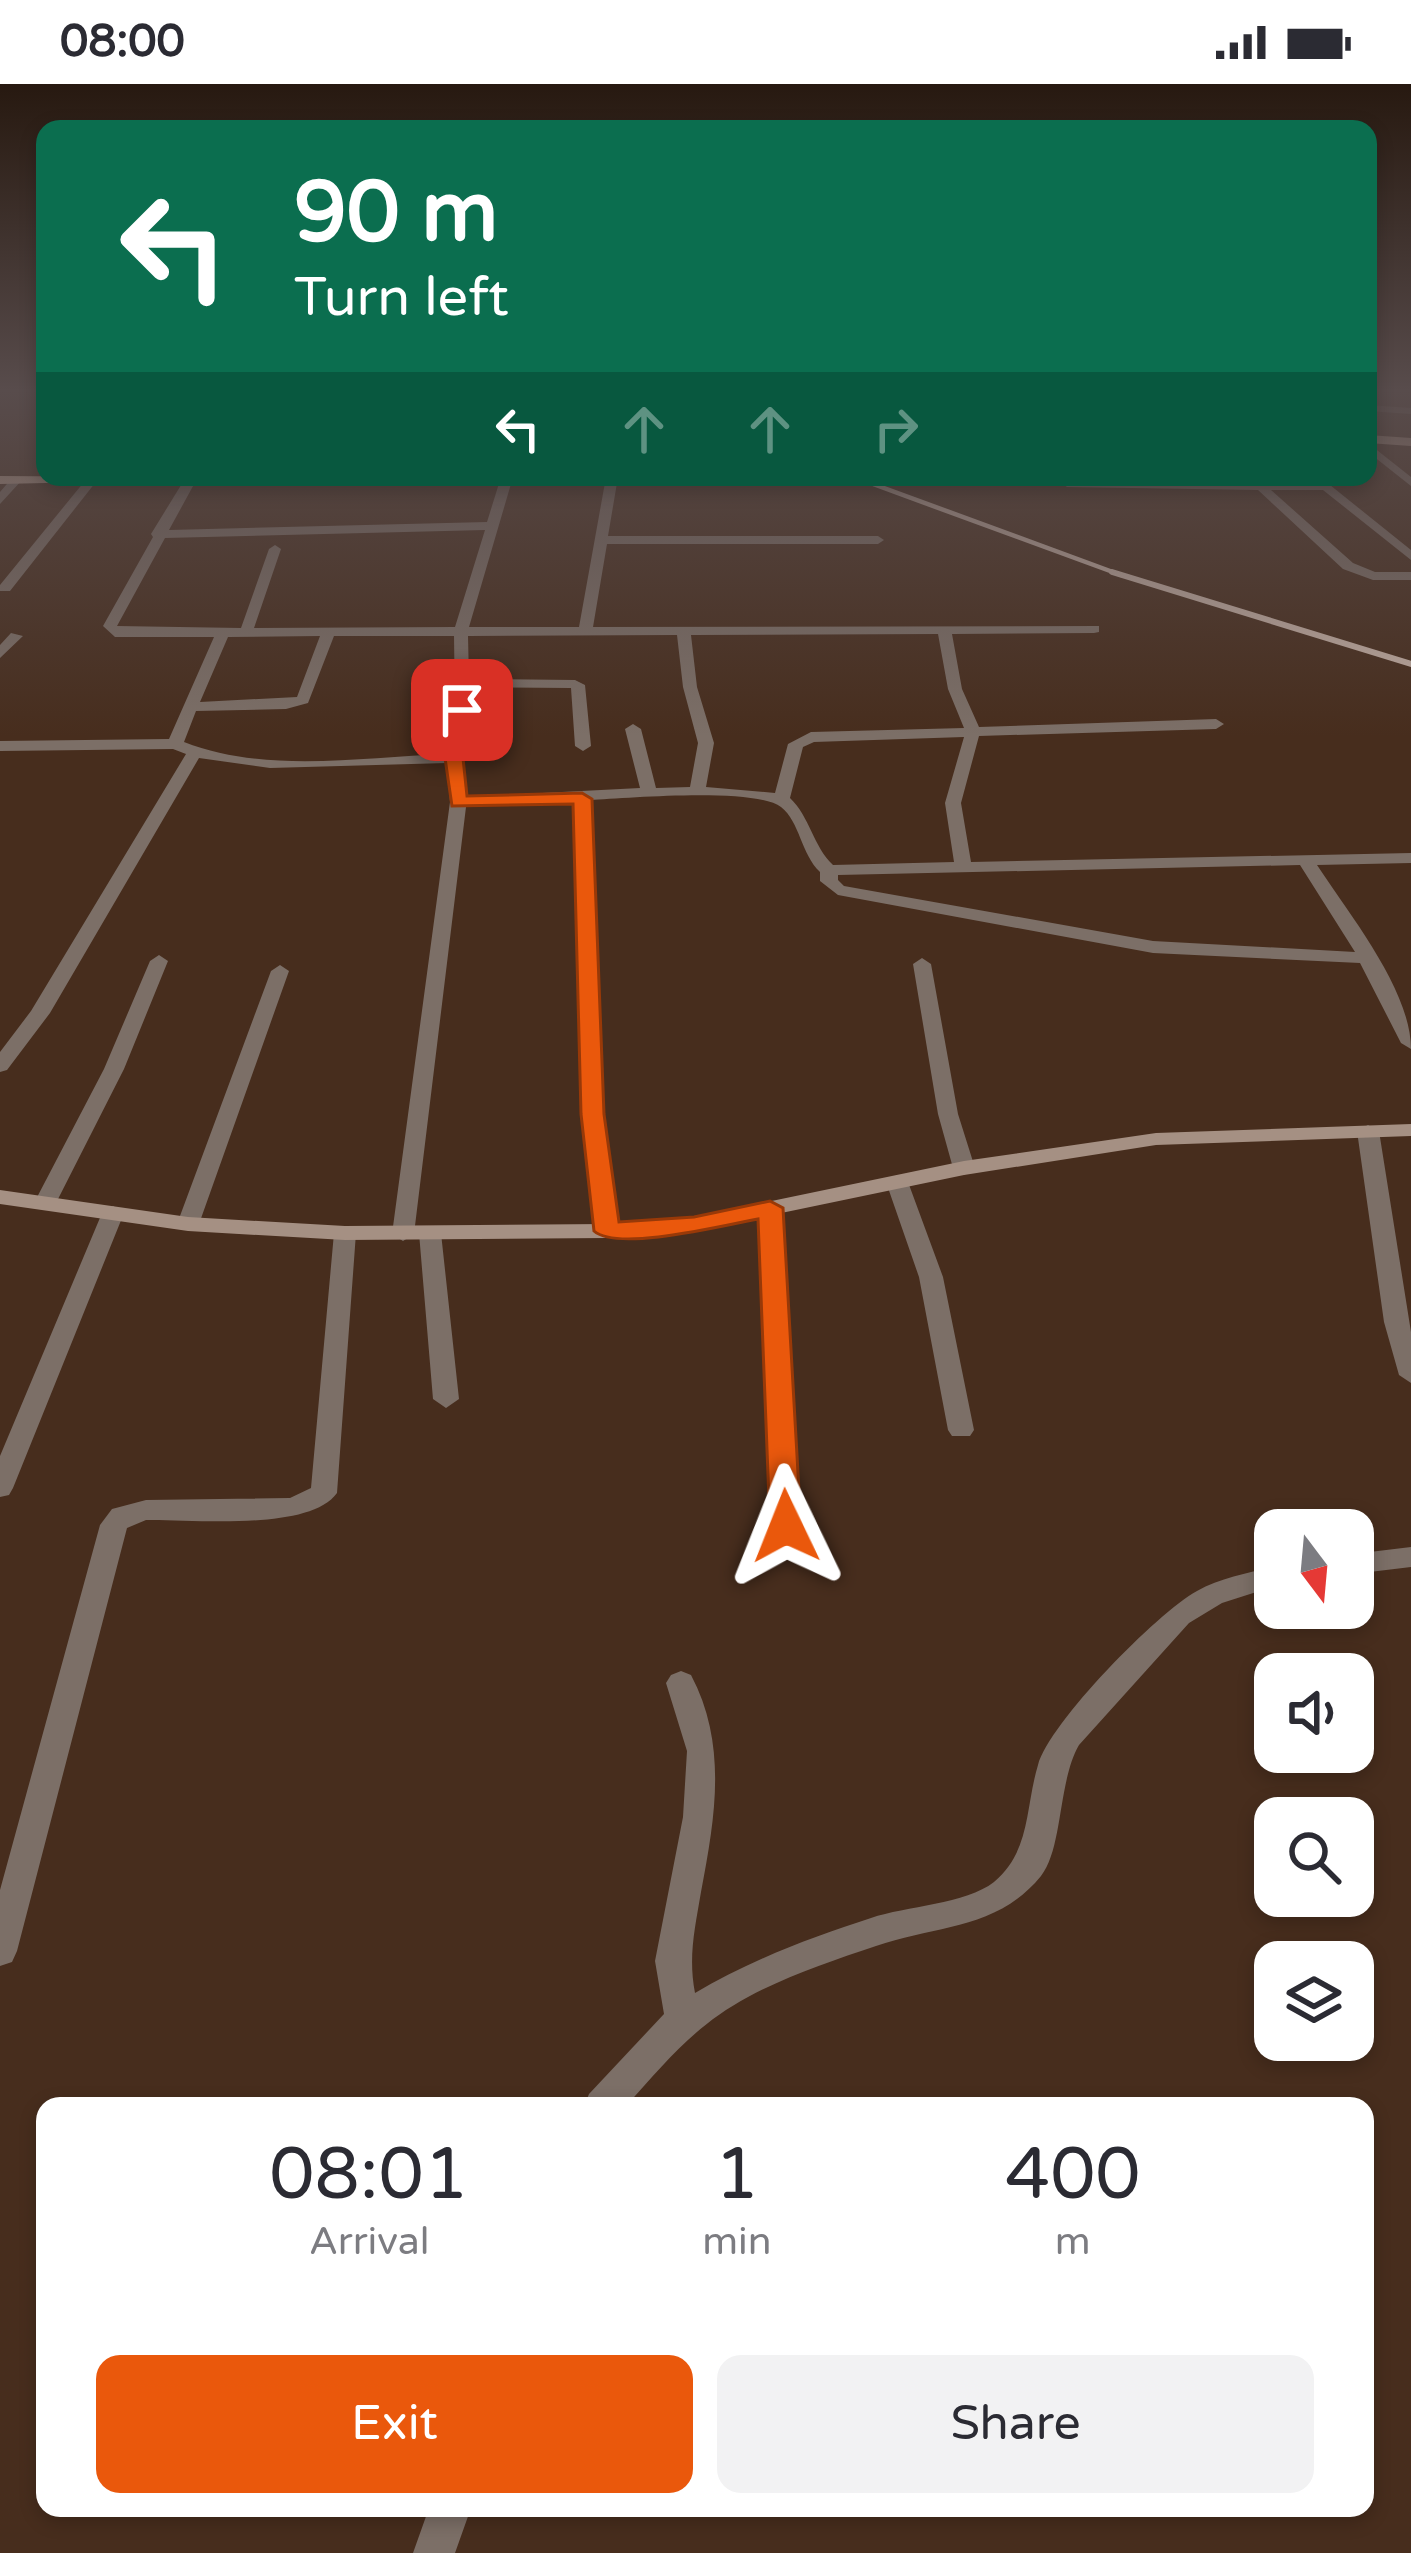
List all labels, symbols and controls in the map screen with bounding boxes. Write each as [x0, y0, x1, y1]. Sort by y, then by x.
text: 08:00 [60, 15, 185, 69]
text: 90 m [294, 163, 498, 264]
icon: left [96, 168, 252, 324]
text: Turn left [294, 265, 509, 330]
icon: left [485, 396, 551, 462]
icon: ahead [611, 396, 677, 462]
icon: ahead [737, 396, 803, 462]
icon: right [863, 396, 929, 462]
pin [411, 659, 513, 761]
icon: arrive [429, 677, 495, 743]
position arrow [723, 1463, 849, 1589]
north arrow [1254, 1509, 1374, 1629]
map controls [1254, 1509, 1374, 2061]
button: sound [1254, 1653, 1374, 1773]
button: search [1254, 1797, 1374, 1917]
button: layers [1254, 1941, 1374, 2061]
text: 08:01 [269, 2132, 469, 2219]
text: 1 [714, 2132, 760, 2219]
text: 400 [1005, 2132, 1141, 2219]
text: Arrival [309, 2218, 429, 2265]
text: min [702, 2218, 772, 2265]
text: m [1055, 2218, 1091, 2265]
button: Exit [96, 2355, 693, 2493]
button: Share [717, 2355, 1314, 2493]

